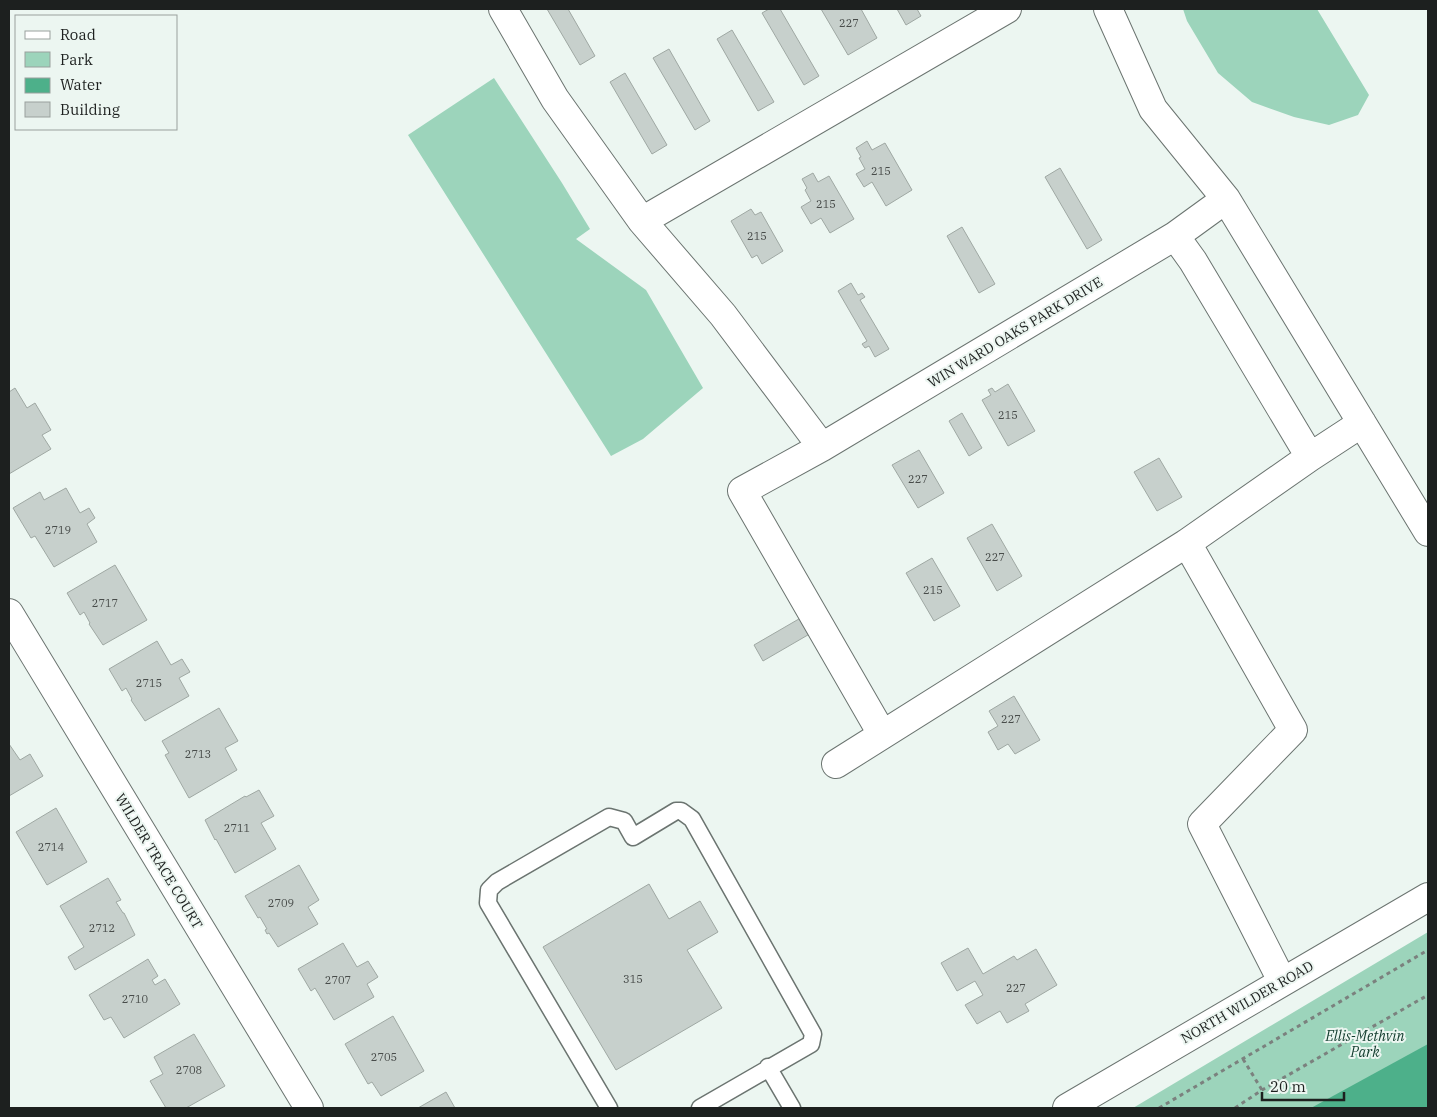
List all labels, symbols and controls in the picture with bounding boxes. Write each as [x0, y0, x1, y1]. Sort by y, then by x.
legend [15, 15, 178, 130]
house number: 227 [839, 16, 859, 30]
text: Road [60, 25, 96, 44]
text: Park [60, 50, 93, 69]
text: Water [60, 75, 102, 94]
text: Building [60, 100, 120, 119]
house number: 215 [871, 164, 891, 178]
house number: 215 [816, 197, 836, 211]
house number: 215 [747, 229, 767, 243]
street label: WIN WARD OAKS PARK DRIVE [924, 272, 1106, 391]
house number: 215 [998, 408, 1018, 422]
house number: 227 [908, 472, 928, 486]
house number: 2719 [45, 523, 71, 537]
house number: 227 [985, 550, 1005, 564]
house number: 215 [923, 583, 943, 597]
house number: 2717 [92, 596, 118, 610]
house number: 2715 [136, 676, 162, 690]
house number: 227 [1001, 712, 1021, 726]
house number: 2713 [185, 747, 211, 761]
street label: WILDER TRACE COURT [111, 790, 207, 932]
house number: 2711 [224, 821, 250, 835]
house number: 2714 [38, 840, 65, 854]
house number: 2709 [268, 896, 294, 910]
house number: 2712 [89, 921, 115, 935]
street label: NORTH WILDER ROAD [1178, 957, 1317, 1047]
house number: 315 [623, 972, 643, 986]
house number: 2707 [325, 973, 351, 987]
house number: 227 [1006, 981, 1026, 995]
house number: 2710 [122, 992, 149, 1006]
park label: Ellis-Methvin Park [1325, 1027, 1405, 1061]
house number: 2705 [371, 1050, 397, 1064]
house number: 2708 [176, 1063, 202, 1077]
scale bar [1262, 1070, 1344, 1102]
text: 20 m [1270, 1077, 1306, 1096]

